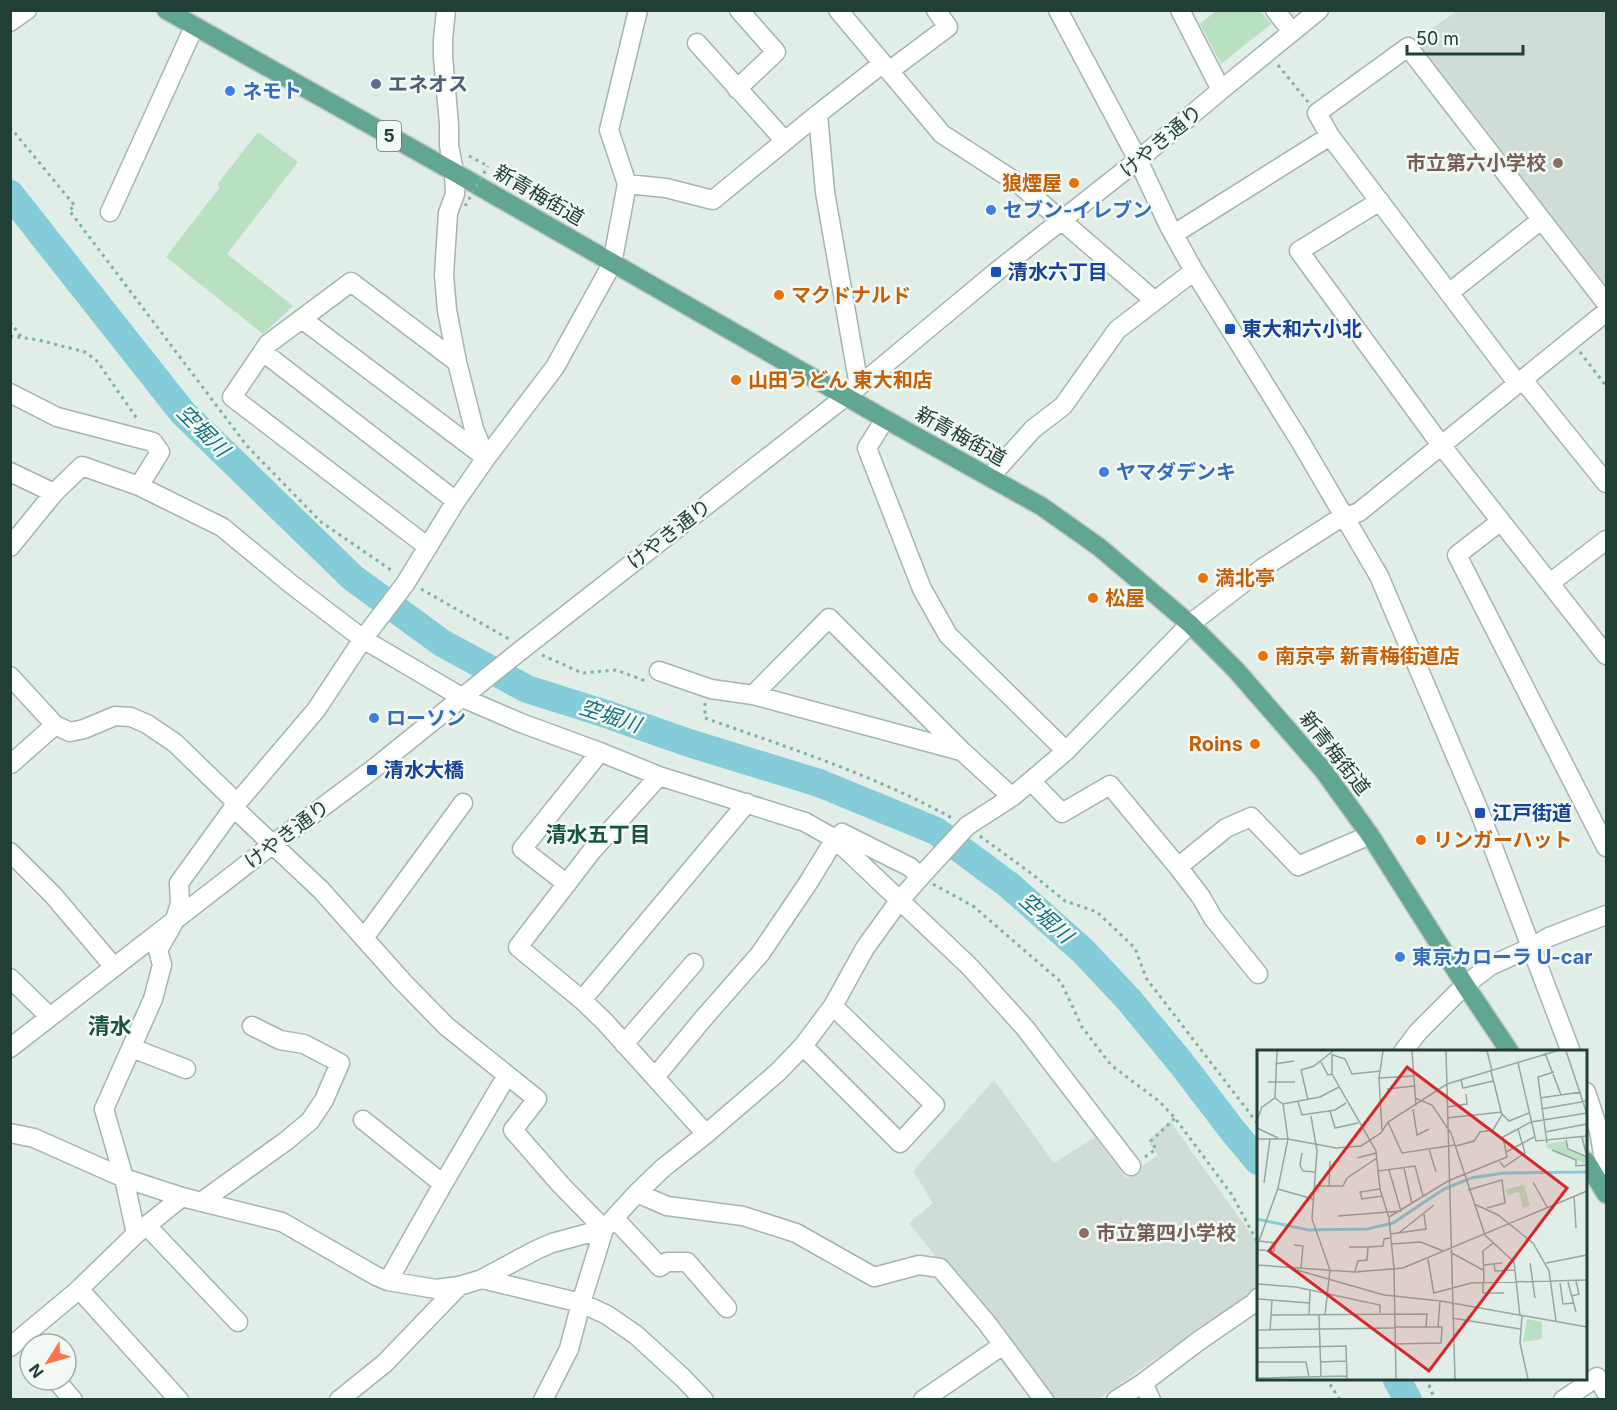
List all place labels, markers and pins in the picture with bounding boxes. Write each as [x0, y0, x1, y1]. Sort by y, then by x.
place label: エネオス [388, 72, 468, 96]
marker: エネオス [369, 77, 383, 91]
place label: ネモト [242, 79, 302, 103]
marker: ネモト [223, 84, 237, 98]
place label: 市立第六小学校 [1406, 151, 1546, 175]
marker: 市立第六小学校 [1551, 156, 1565, 170]
place label: 狼煙屋 [1002, 171, 1062, 195]
marker: 狼煙屋 [1067, 176, 1081, 190]
place label: セブン-イレブン [1003, 198, 1152, 222]
marker: セブン-イレブン [984, 203, 998, 217]
place label: 清水六丁目 [1008, 260, 1108, 284]
marker: 清水六丁目 [989, 265, 1003, 279]
place label: マクドナルド [791, 283, 911, 307]
marker: マクドナルド [772, 288, 786, 302]
place label: 東大和六小北 [1242, 317, 1362, 341]
marker: 東大和六小北 [1223, 322, 1237, 336]
place label: 山田うどん 東大和店 [748, 368, 933, 392]
marker: 山田うどん 東大和店 [729, 373, 743, 387]
place label: ヤマダデンキ [1116, 460, 1236, 484]
marker: ヤマダデンキ [1097, 465, 1111, 479]
place label: 満北亭 [1215, 566, 1275, 590]
marker: 満北亭 [1196, 571, 1210, 585]
place label: 松屋 [1105, 586, 1145, 610]
marker: 松屋 [1086, 591, 1100, 605]
place label: 南京亭 新青梅街道店 [1275, 644, 1460, 668]
marker: 南京亭 新青梅街道店 [1256, 649, 1270, 663]
place label: ローソン [386, 706, 466, 730]
marker: ローソン [367, 711, 381, 725]
place label: Roins [1189, 732, 1243, 756]
marker: Roins [1248, 737, 1262, 751]
place label: 清水大橋 [384, 758, 464, 782]
marker: 清水大橋 [365, 763, 379, 777]
place label: 江戸街道 [1492, 801, 1572, 825]
marker: 江戸街道 [1473, 806, 1487, 820]
place label: リンガーハット [1433, 828, 1573, 852]
marker: リンガーハット [1414, 833, 1428, 847]
place label: 東京カローラ U-car [1412, 945, 1592, 969]
marker: 東京カローラ U-car [1393, 950, 1407, 964]
place label: 市立第四小学校 [1096, 1221, 1236, 1245]
marker: 市立第四小学校 [1077, 1226, 1091, 1240]

